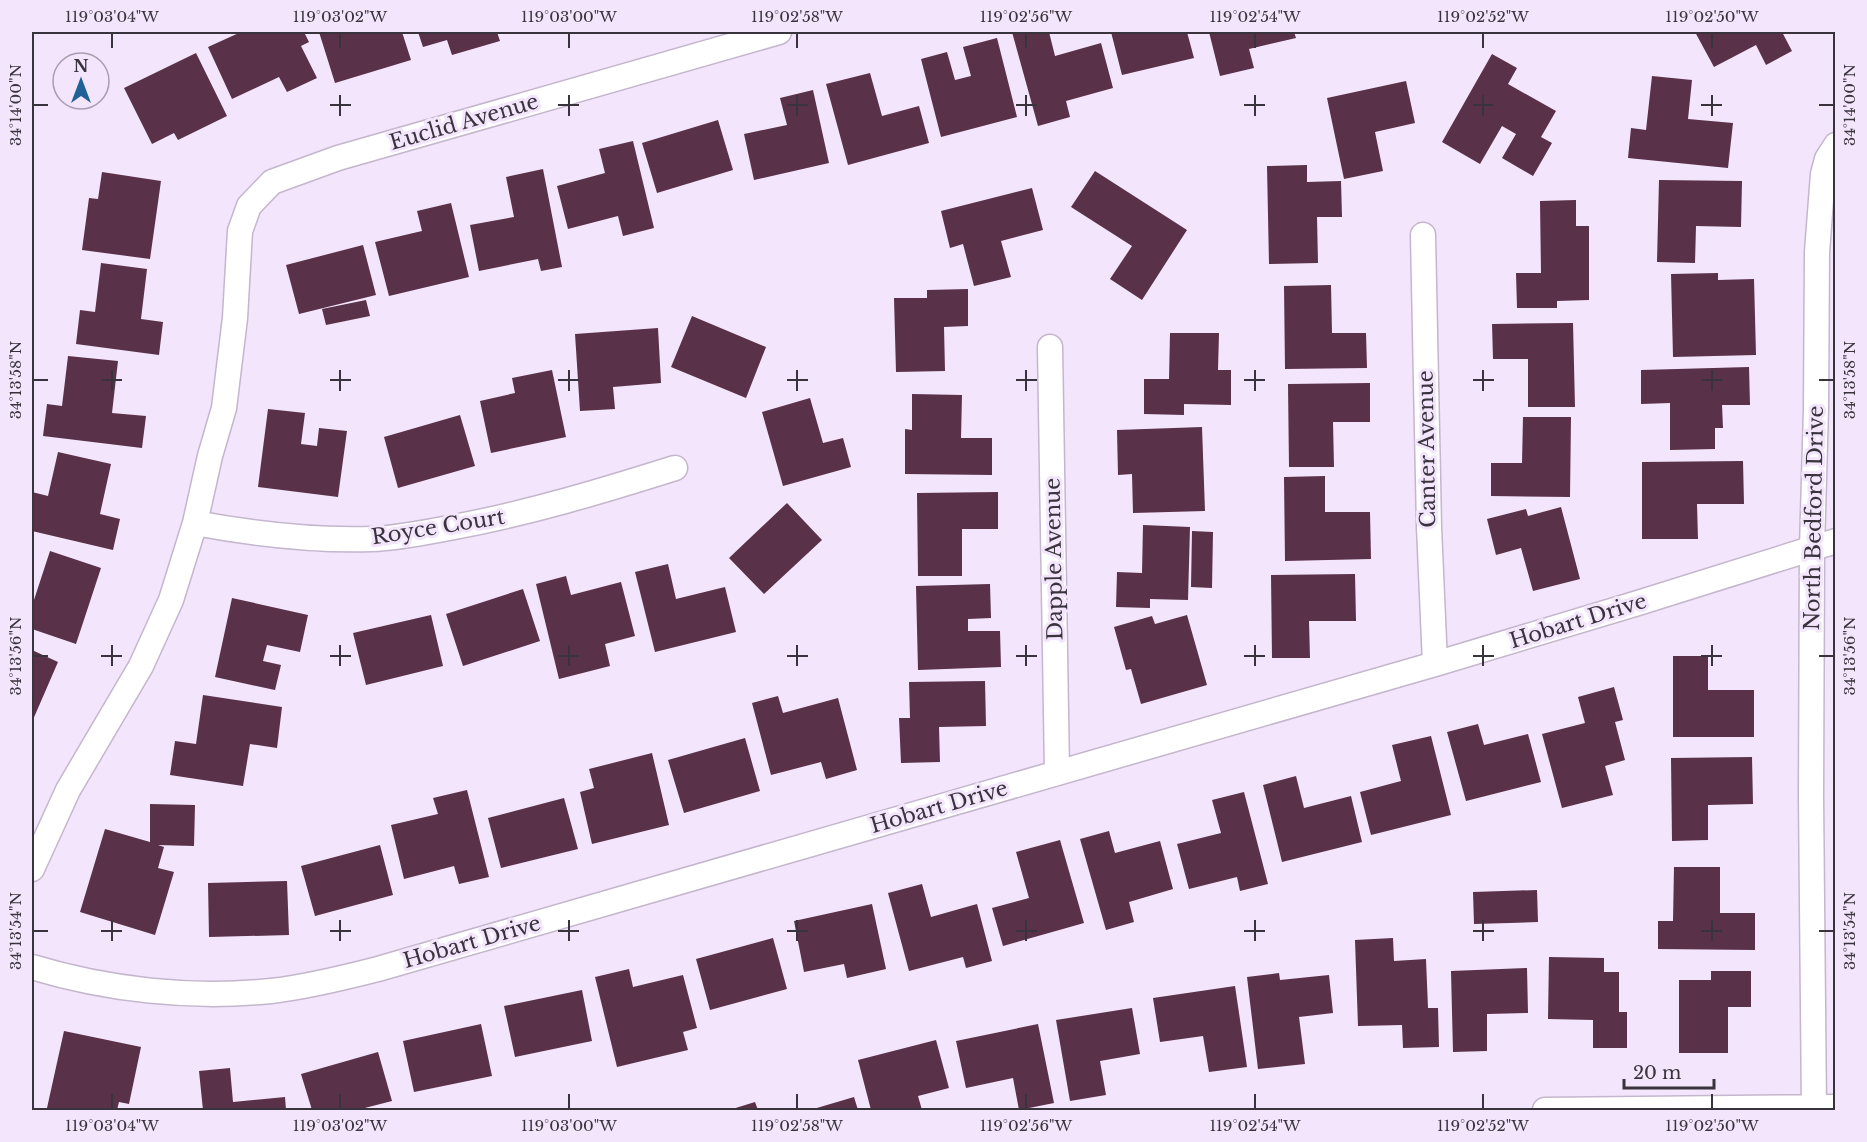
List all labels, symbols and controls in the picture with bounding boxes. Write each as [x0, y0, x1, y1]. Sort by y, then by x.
text: 119°03'04"W [65, 7, 159, 26]
text: 119°03'02"W [293, 7, 388, 26]
text: 119°03'00"W [521, 7, 617, 26]
text: 119°02'58"W [751, 7, 843, 26]
text: 119°02'56"W [980, 7, 1073, 26]
text: 119°02'54"W [1209, 7, 1301, 26]
text: 119°02'52"W [1437, 7, 1529, 26]
text: 119°02'50"W [1665, 7, 1759, 26]
north arrow [51, 51, 111, 111]
text: N [73, 56, 89, 76]
text: 34°14'00"N [6, 64, 25, 146]
text: 34°14'00"N [1840, 64, 1859, 146]
street label: Euclid Avenue [386, 88, 542, 156]
text: 34°13'58"N [6, 341, 25, 419]
text: 34°13'58"N [1840, 341, 1859, 419]
street label: Canter Avenue [1413, 370, 1441, 528]
street label: North Bedford Drive [1799, 405, 1829, 631]
street label: Dapple Avenue [1040, 477, 1068, 641]
street label: Royce Court [370, 504, 507, 550]
street label: Hobart Drive [1506, 588, 1650, 654]
text: 34°13'56"N [6, 617, 25, 695]
text: 34°13'56"N [1840, 617, 1859, 695]
street label: Hobart Drive [867, 775, 1011, 839]
text: 34°13'54"N [6, 892, 25, 970]
text: 34°13'54"N [1840, 892, 1859, 970]
street label: Hobart Drive [400, 910, 544, 974]
scale bar [1624, 1052, 1714, 1090]
text: 20 m [1633, 1062, 1681, 1084]
text: 119°03'04"W [65, 1116, 159, 1135]
text: 119°03'02"W [293, 1116, 388, 1135]
text: 119°03'00"W [521, 1116, 617, 1135]
text: 119°02'58"W [751, 1116, 843, 1135]
text: 119°02'56"W [980, 1116, 1073, 1135]
text: 119°02'54"W [1209, 1116, 1301, 1135]
text: 119°02'52"W [1437, 1116, 1529, 1135]
text: 119°02'50"W [1665, 1116, 1759, 1135]

